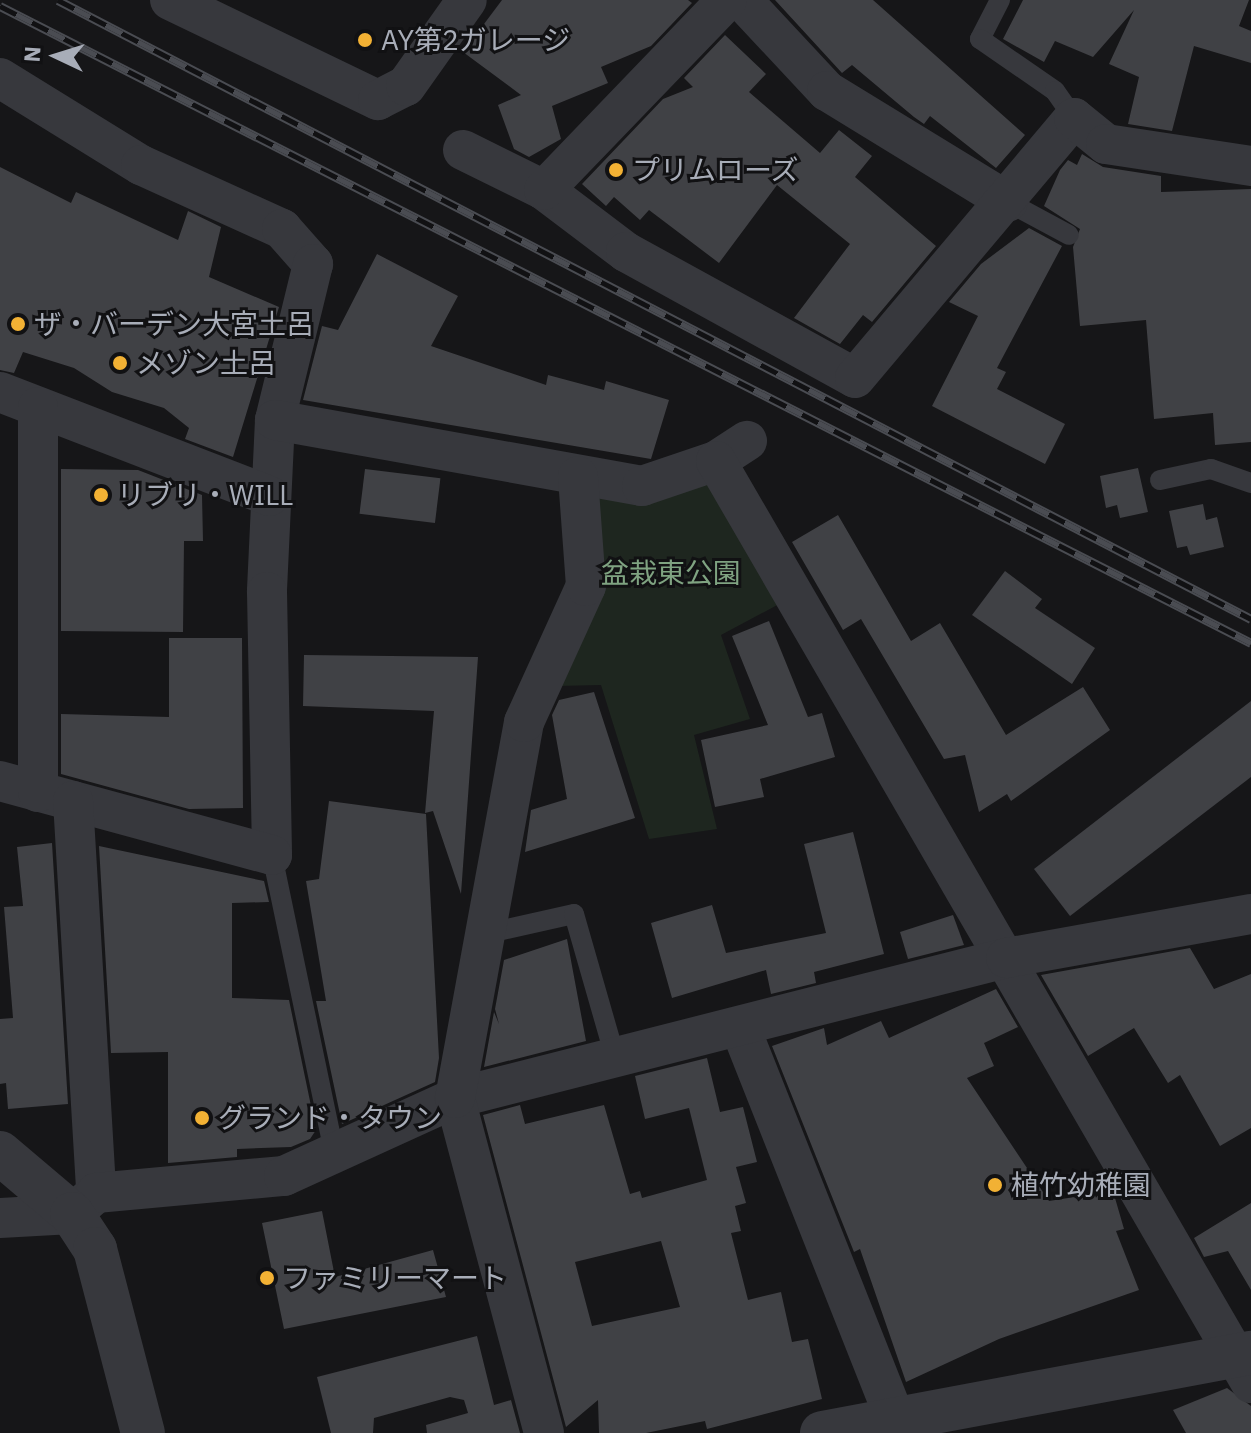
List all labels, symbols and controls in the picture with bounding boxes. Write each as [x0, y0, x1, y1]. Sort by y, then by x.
north arrow [16, 16, 96, 96]
place label: AY第2ガレージ [381, 23, 571, 57]
marker: AY第2ガレージ [356, 31, 374, 49]
text: N [17, 45, 47, 63]
place label: プリムローズ [632, 153, 800, 187]
marker: プリムローズ [607, 161, 625, 179]
place label: ザ・バーデン大宮土呂 [34, 307, 314, 341]
marker: ザ・バーデン大宮土呂 [9, 315, 27, 333]
place label: メゾン土呂 [136, 346, 276, 380]
marker: メゾン土呂 [111, 354, 129, 372]
place label: リブリ・WILL [117, 478, 293, 512]
marker: リブリ・WILL [92, 486, 110, 504]
park label: 盆栽東公園 [601, 556, 741, 590]
place label: グランド・タウン [218, 1101, 442, 1135]
marker: グランド・タウン [193, 1109, 211, 1127]
place label: 植竹幼稚園 [1011, 1168, 1151, 1202]
marker: 植竹幼稚園 [986, 1176, 1004, 1194]
place label: ファミリーマート [283, 1261, 507, 1295]
marker: ファミリーマート [258, 1269, 276, 1287]

